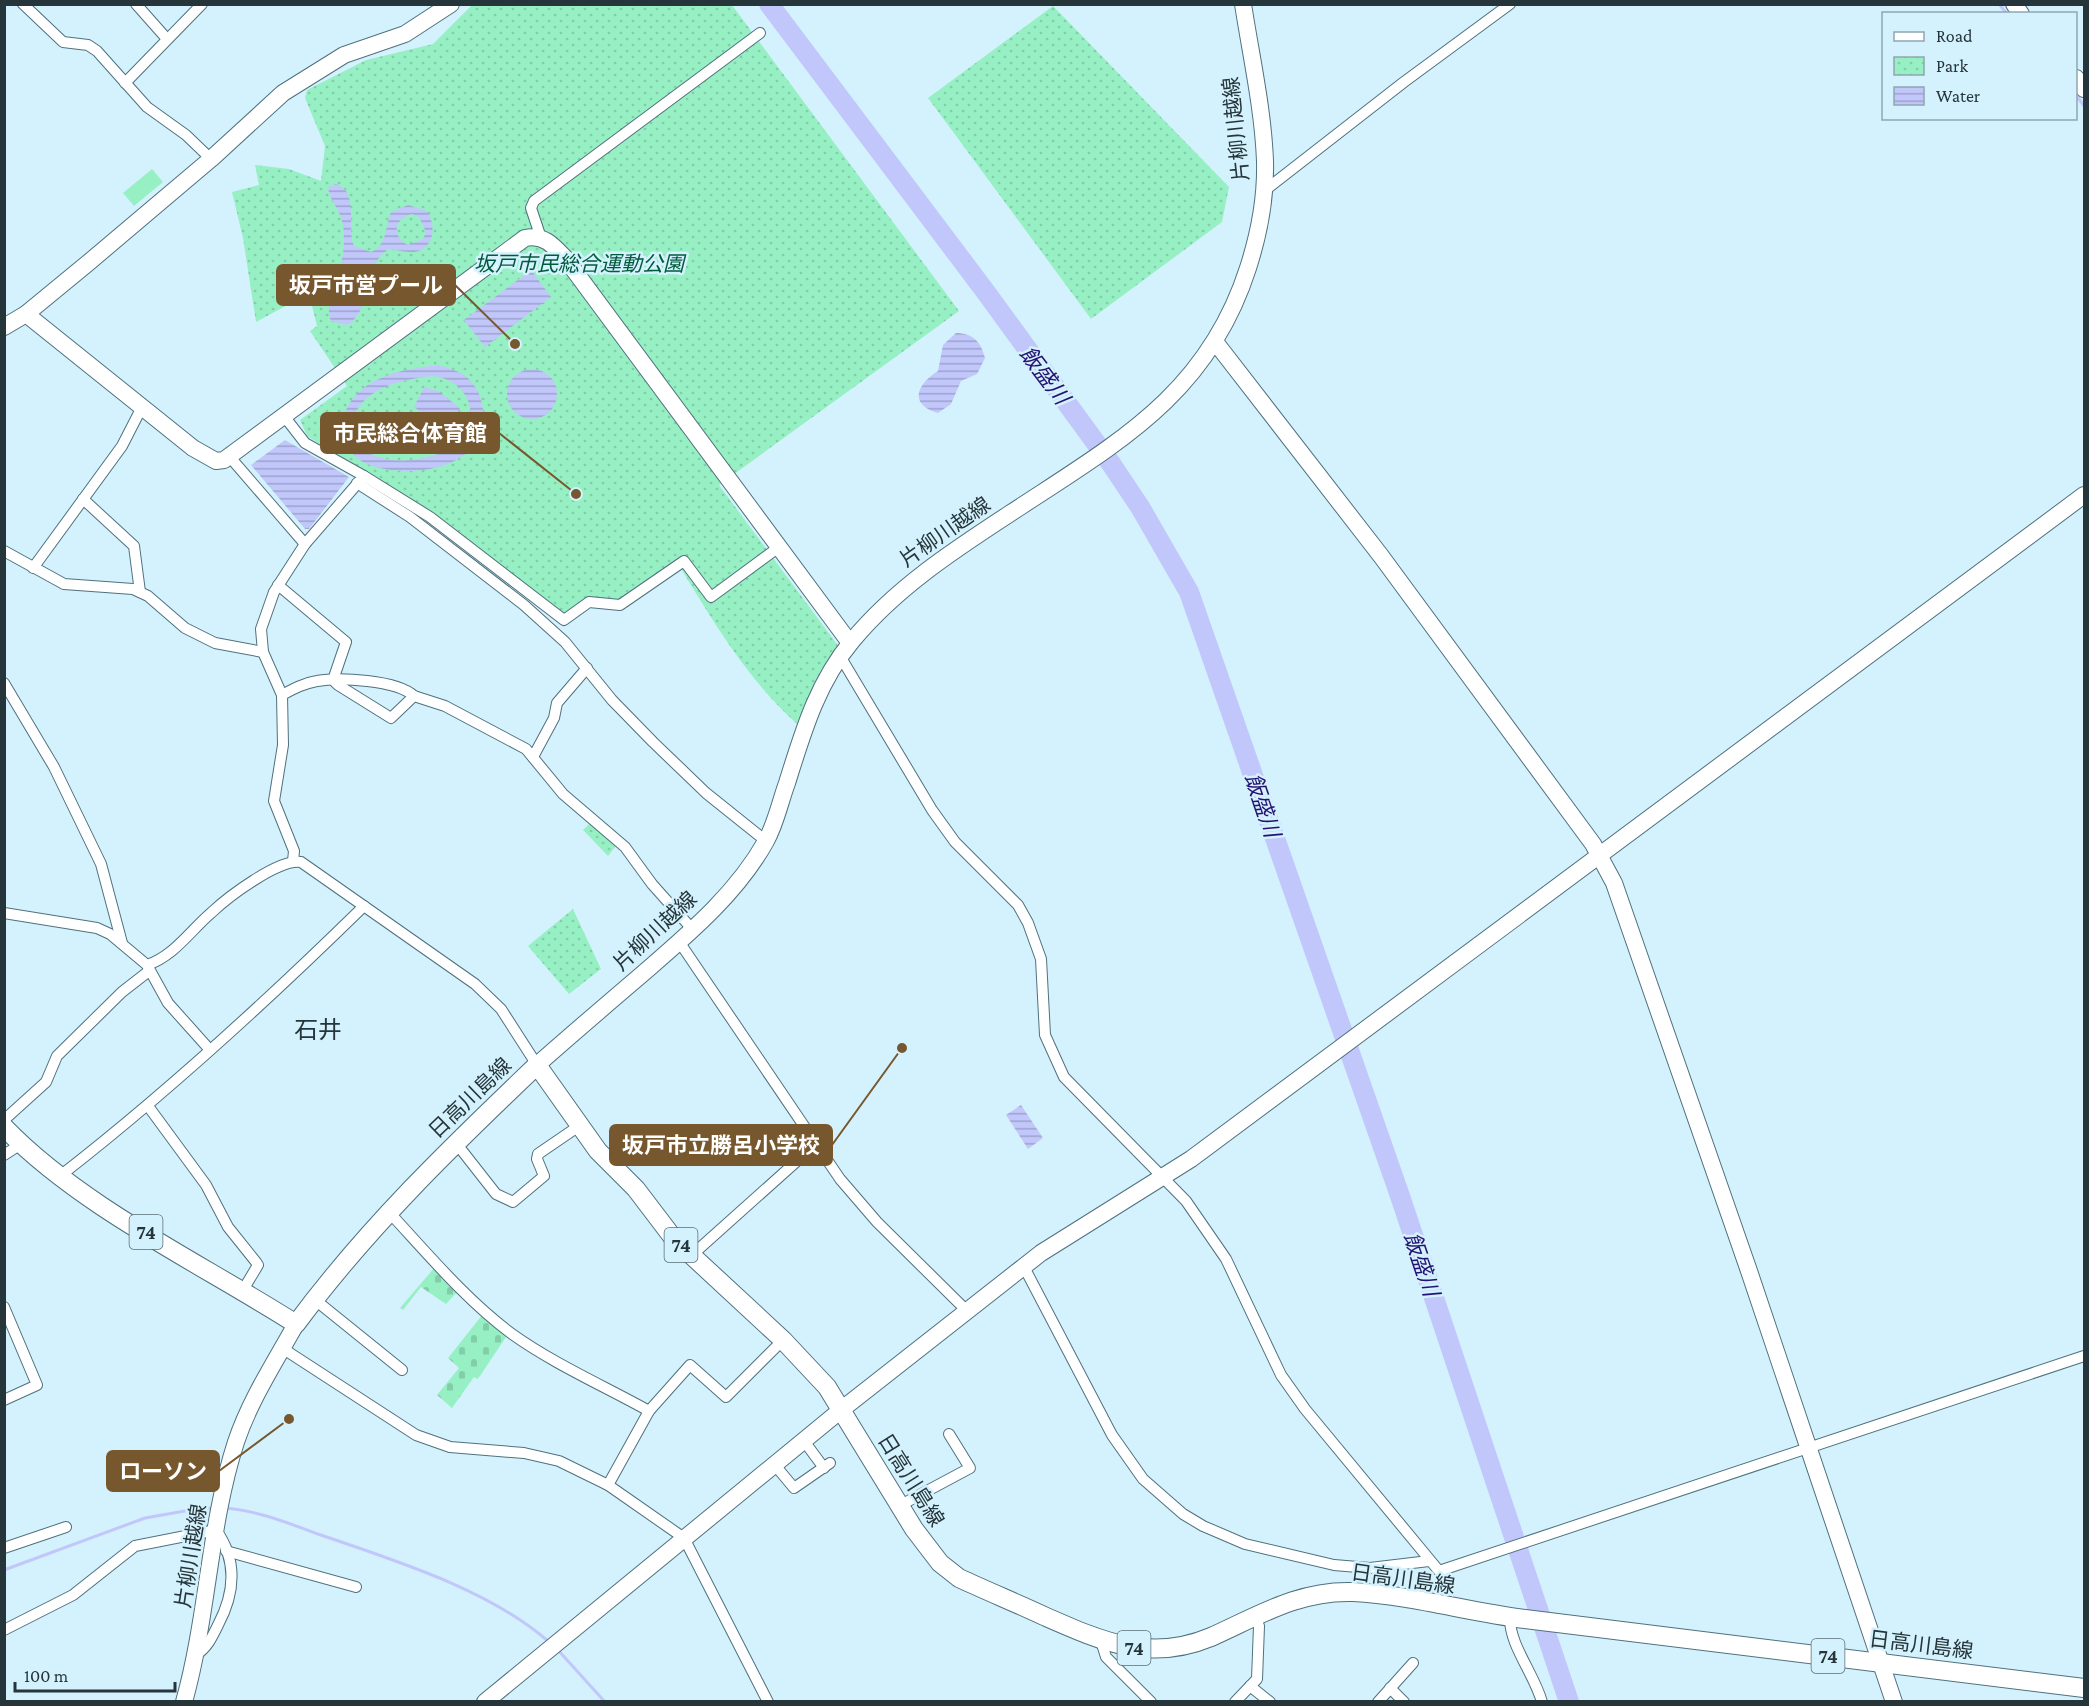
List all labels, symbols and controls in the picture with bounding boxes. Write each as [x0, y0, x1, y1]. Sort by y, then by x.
legend [1882, 12, 2077, 120]
text: Road [1936, 26, 1973, 46]
text: Park [1936, 56, 1968, 76]
street label: 片柳川越線 [1219, 76, 1253, 182]
text: Water [1936, 86, 1981, 106]
park label: 坂戸市民総合運動公園 [474, 252, 687, 276]
callout: 坂戸市営プール [277, 265, 455, 305]
text: 坂戸市営プール [289, 273, 443, 298]
water label: 飯盛川 [1015, 341, 1076, 411]
callout: 市民総合体育館 [321, 413, 499, 453]
text: 市民総合体育館 [333, 421, 487, 446]
street label: 片柳川越線 [895, 492, 995, 572]
water label: 飯盛川 [1240, 770, 1286, 842]
street label: 片柳川越線 [608, 886, 702, 976]
district label: 石井 [294, 1016, 342, 1043]
street label: 日高川島線 [424, 1053, 516, 1143]
callout: 坂戸市立勝呂小学校 [610, 1125, 832, 1165]
text: 坂戸市立勝呂小学校 [622, 1133, 820, 1158]
road number: 74 [130, 1215, 162, 1249]
road number: 74 [664, 1228, 698, 1262]
water label: 飯盛川 [1399, 1229, 1445, 1301]
street label: 日高川島線 [873, 1429, 949, 1531]
callout: ローソン [107, 1451, 219, 1491]
text: ローソン [119, 1459, 207, 1484]
street label: 片柳川越線 [171, 1502, 211, 1610]
street label: 日高川島線 [1349, 1560, 1457, 1598]
street label: 日高川島線 [1867, 1627, 1975, 1663]
road number: 74 [1118, 1631, 1150, 1665]
road number: 74 [1812, 1639, 1844, 1673]
scale bar [15, 1655, 176, 1693]
text: 100 m [24, 1666, 69, 1686]

